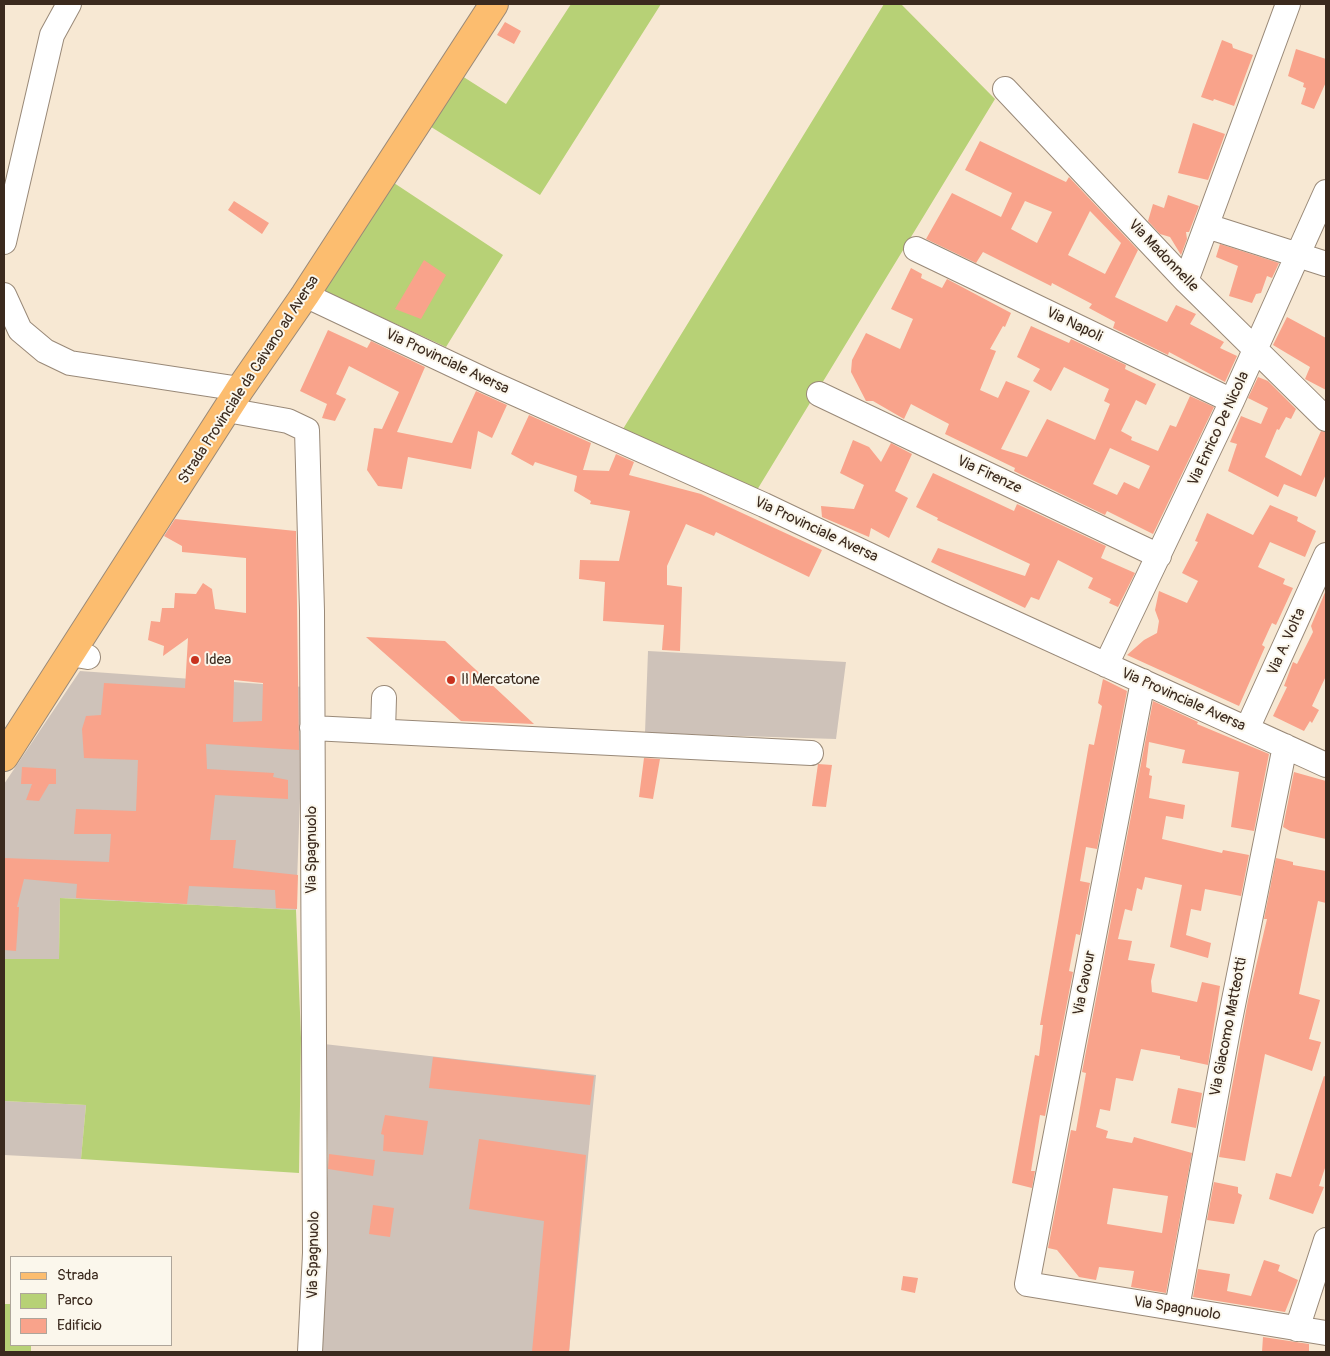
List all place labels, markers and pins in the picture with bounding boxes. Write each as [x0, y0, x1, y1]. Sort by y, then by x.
place label: Idea [205, 651, 231, 669]
marker: Idea [189, 654, 201, 666]
place label: Il Mercatone [461, 671, 540, 689]
marker: Il Mercatone [445, 674, 457, 686]

